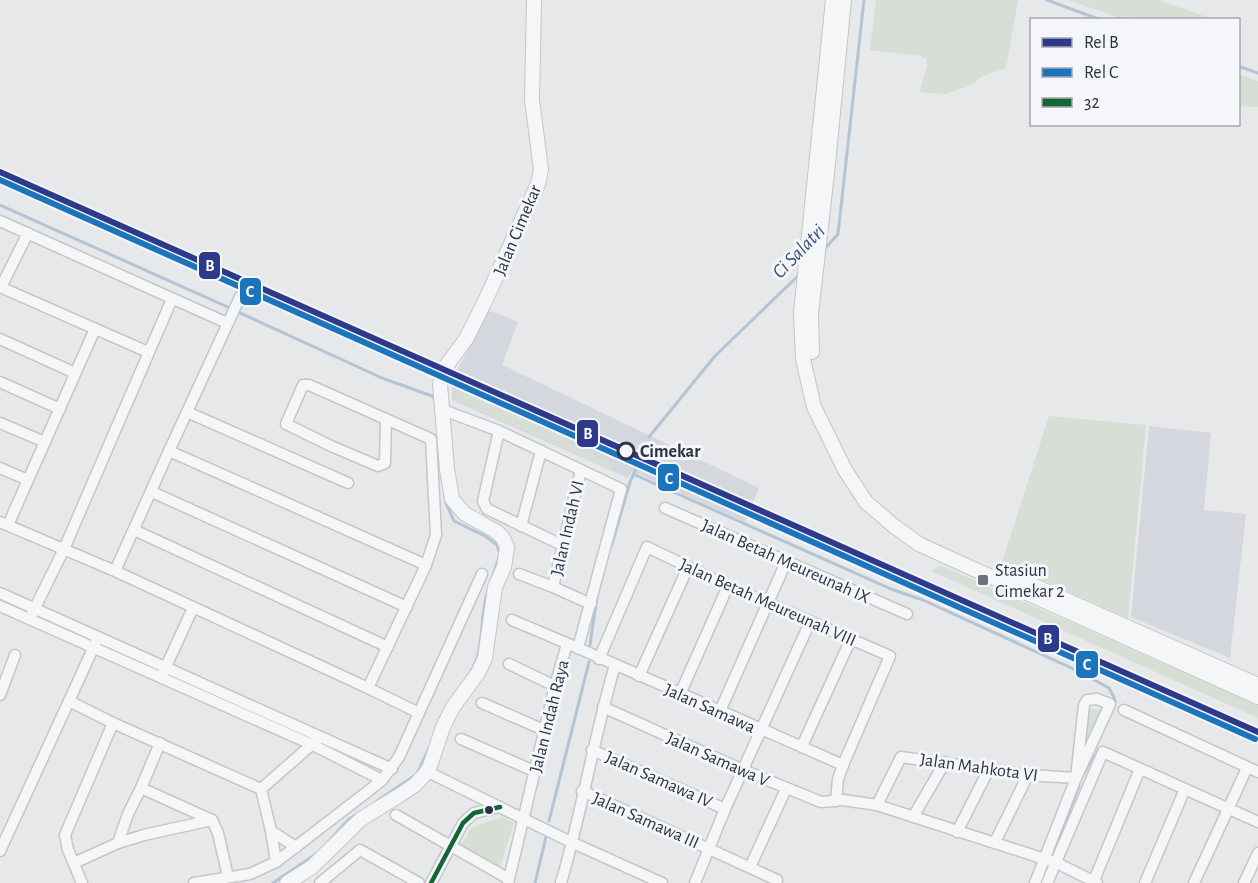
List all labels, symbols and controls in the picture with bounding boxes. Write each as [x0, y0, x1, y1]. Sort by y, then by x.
legend [1030, 18, 1240, 126]
text: Rel B [1084, 34, 1119, 52]
text: Rel C [1084, 64, 1118, 82]
text: 32 [1084, 94, 1100, 112]
street label: Jalan Cimekar [491, 182, 545, 278]
water label: Ci Salatri [769, 221, 829, 282]
line badge: B [198, 251, 221, 280]
text: B [205, 258, 215, 274]
line badge: C [239, 277, 262, 306]
text: C [246, 284, 255, 300]
line badge: B [576, 419, 599, 448]
text: B [583, 426, 593, 442]
marker: Cimekar [617, 442, 635, 460]
place label: Cimekar [640, 443, 701, 461]
line badge: C [657, 463, 680, 492]
text: C [665, 471, 674, 487]
street label: Jalan Indah VI [548, 479, 588, 578]
street label: Jalan Betah Meureunah IX [699, 517, 873, 607]
street label: Jalan Betah Meureunah VIII [677, 556, 859, 650]
place label: Stasiun Cimekar 2 [995, 562, 1064, 601]
marker: Stasiun Cimekar 2 [976, 573, 990, 587]
line badge: B [1037, 624, 1060, 653]
text: B [1043, 631, 1053, 647]
line badge: C [1075, 650, 1099, 679]
text: C [1083, 657, 1092, 673]
street label: Jalan Indah Raya [527, 658, 573, 775]
street label: Jalan Samawa [661, 681, 758, 737]
street label: Jalan Samawa V [663, 729, 772, 791]
street label: Jalan Samawa IV [602, 748, 716, 812]
street label: Jalan Mahkota VI [919, 751, 1039, 785]
street label: Jalan Samawa III [590, 789, 702, 852]
unlabelled marker [483, 804, 495, 816]

